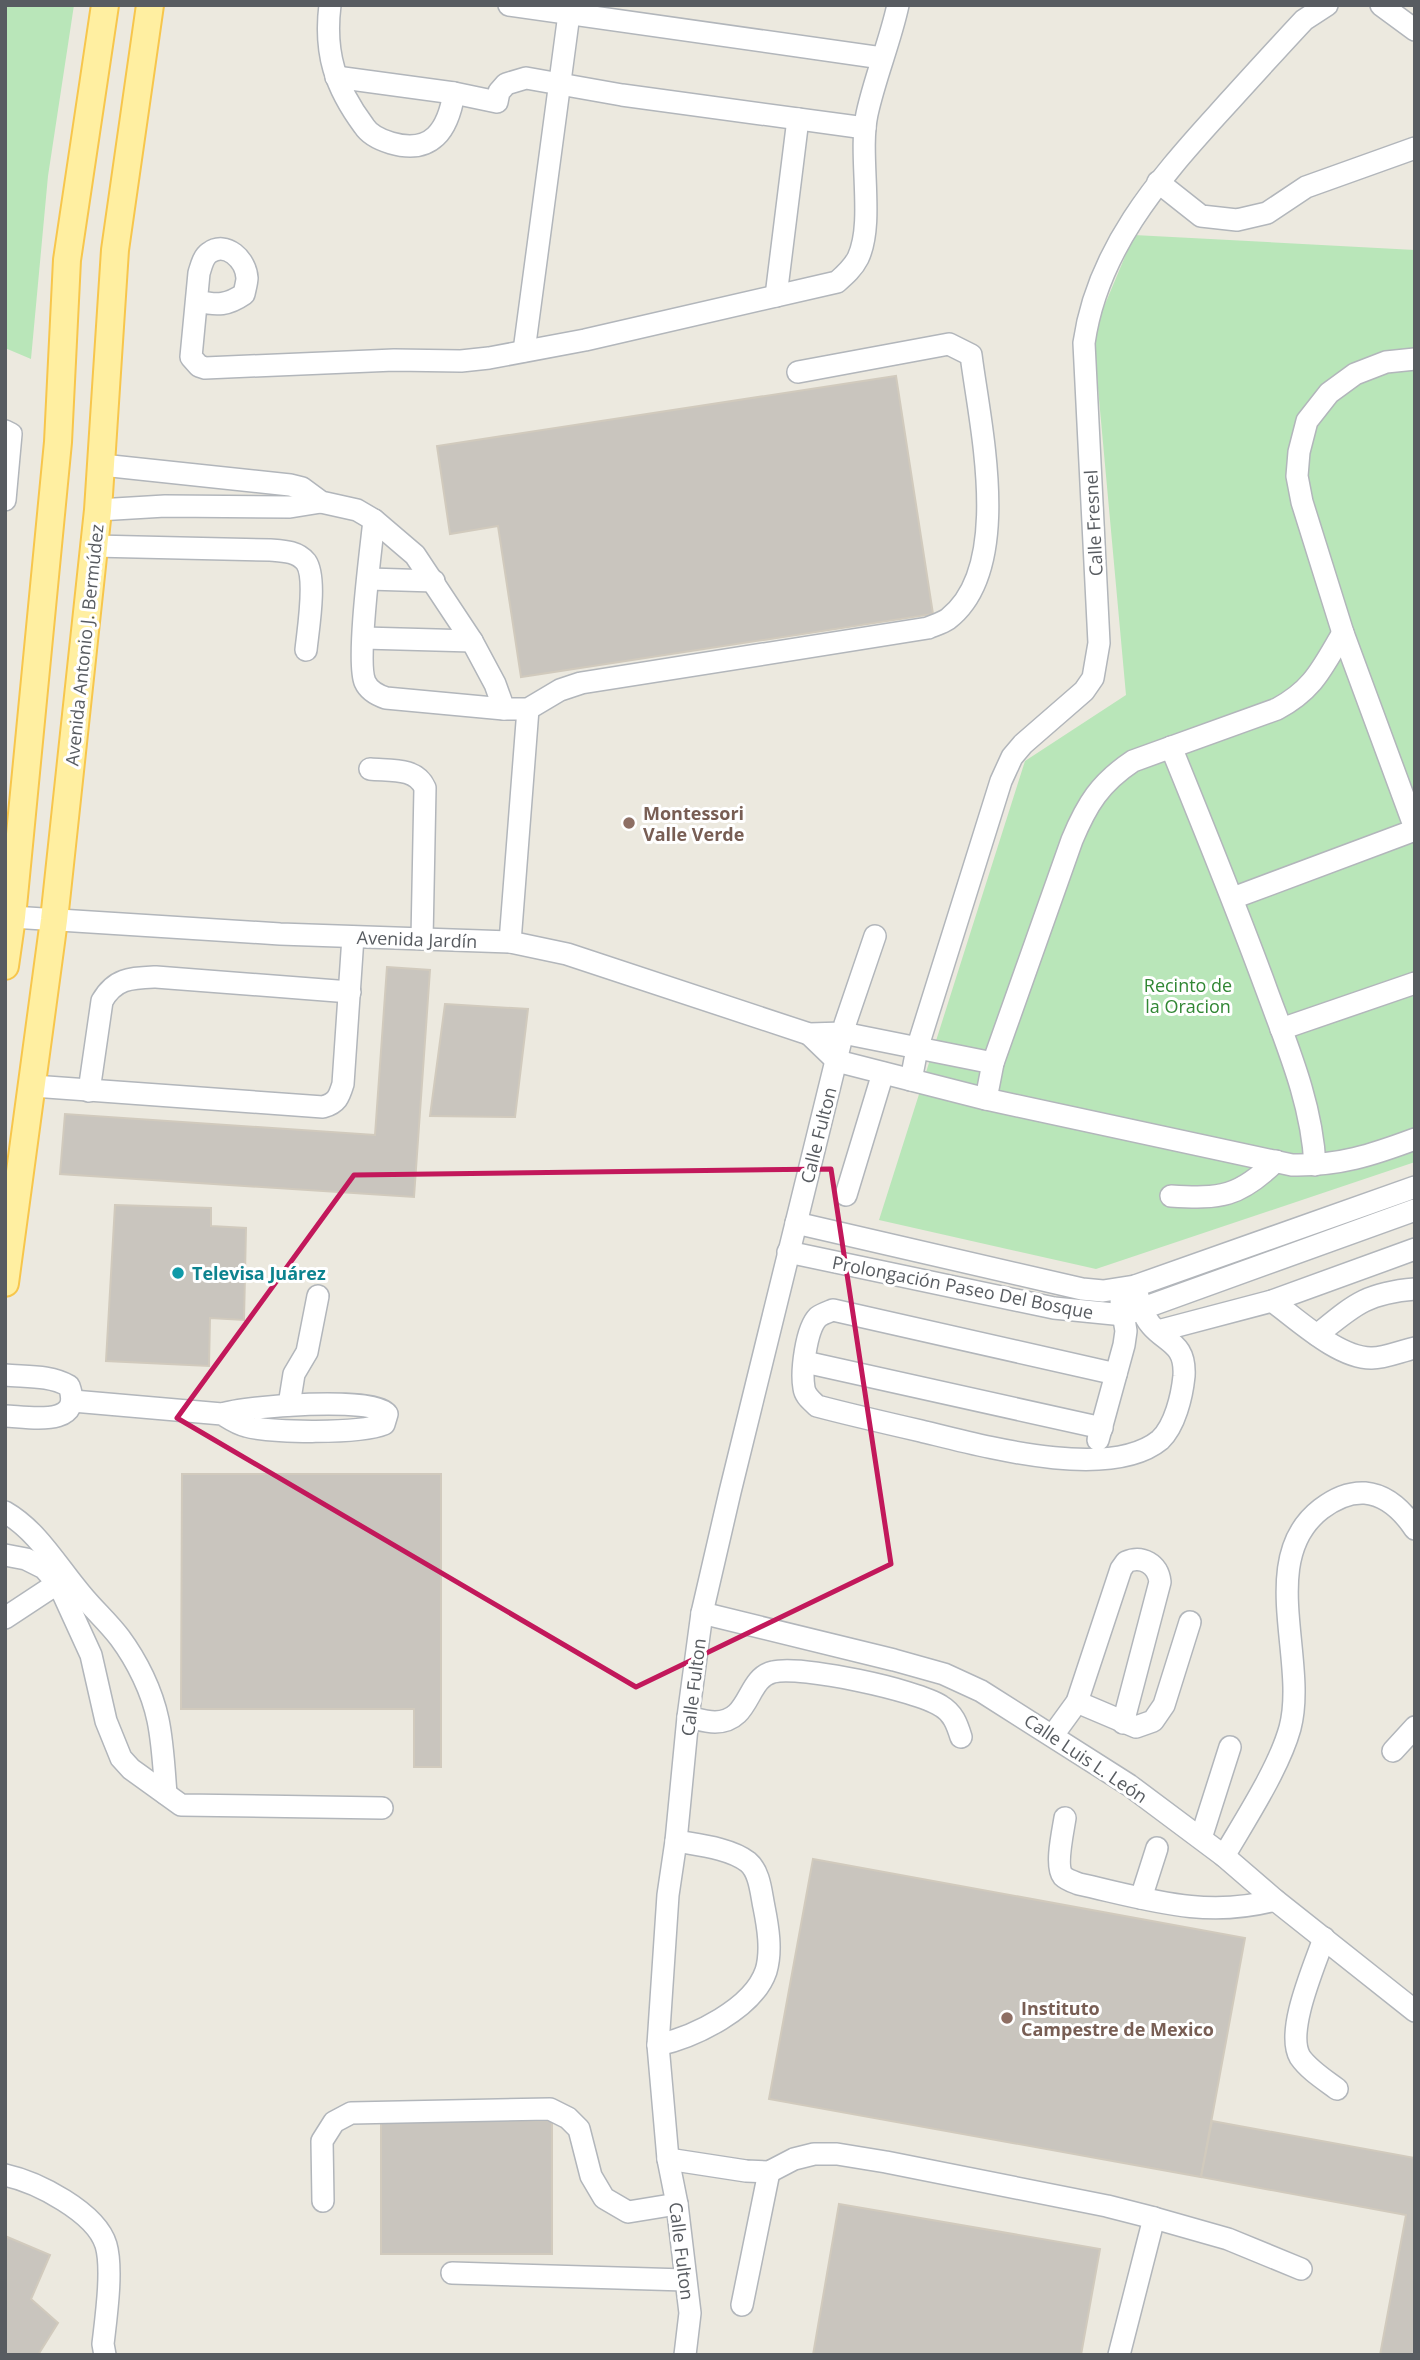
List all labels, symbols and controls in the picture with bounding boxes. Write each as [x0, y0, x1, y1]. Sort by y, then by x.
street label: Calle Fresnel [1078, 469, 1108, 577]
street label: Avenida Antonio J. Bermúdez [59, 523, 109, 767]
place label: Montessori Valle Verde [643, 801, 744, 846]
marker: Montessori Valle Verde [621, 815, 637, 831]
street label: Avenida Jardín [356, 925, 478, 953]
park label: Recinto de la Oracion [1144, 973, 1232, 1018]
street label: Calle Fulton [794, 1084, 842, 1186]
street label: Prolongación Paseo Del Bosque [830, 1250, 1096, 1324]
place label: Televisa Juárez [192, 1261, 326, 1285]
marker: Televisa Juárez [170, 1265, 186, 1281]
street label: Calle Fulton [675, 1637, 711, 1737]
street label: Calle Luis L. León [1020, 1708, 1152, 1808]
place label: Instituto Campestre de Mexico [1021, 1996, 1214, 2041]
marker: Instituto Campestre de Mexico [999, 2010, 1015, 2026]
street label: Calle Fulton [664, 2201, 700, 2301]

